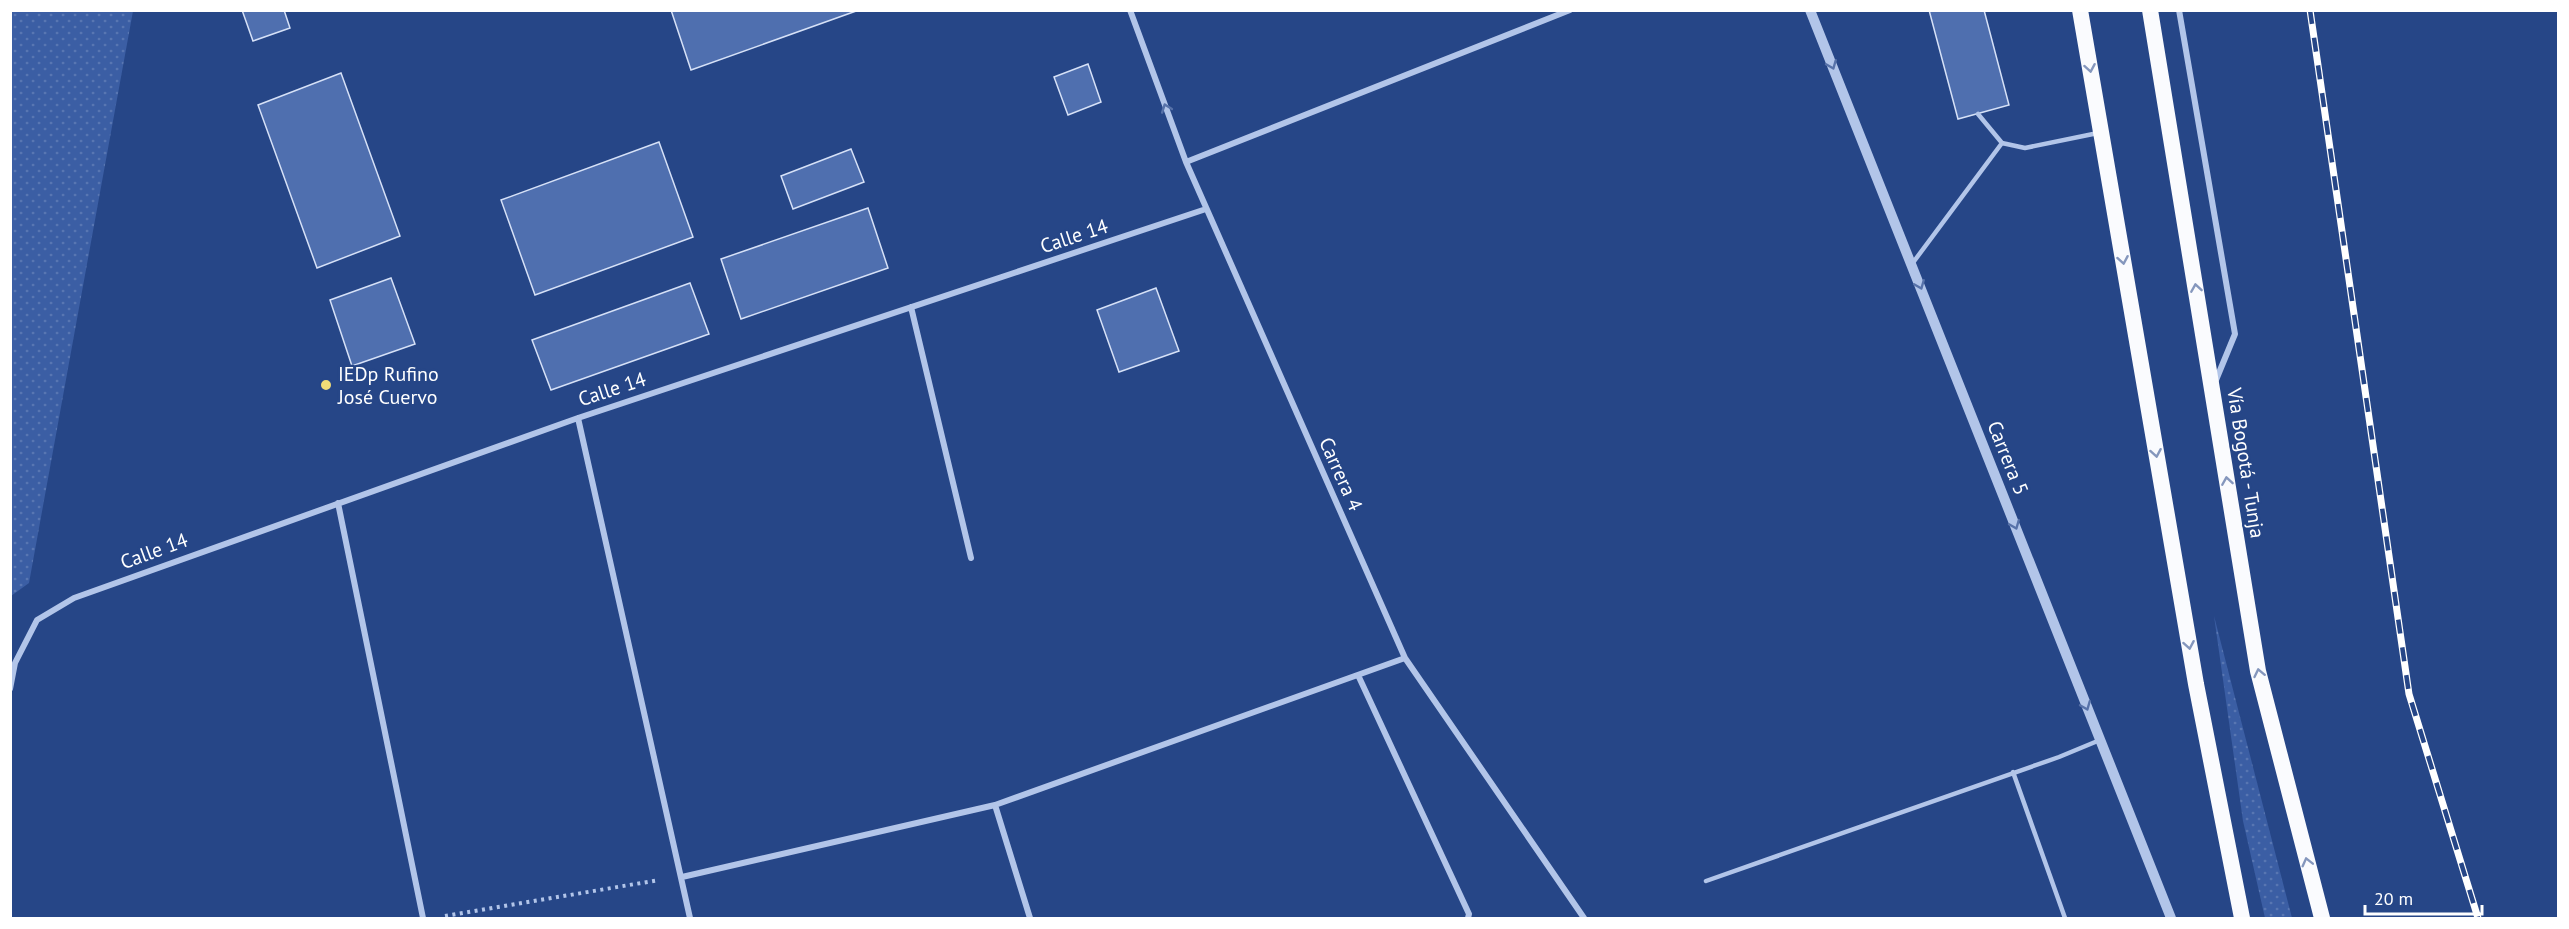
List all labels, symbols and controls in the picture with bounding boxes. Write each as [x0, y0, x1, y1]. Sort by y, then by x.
one-way arrow [1825, 58, 1837, 69]
one-way arrow [2083, 63, 2096, 73]
one-way arrow [1160, 103, 1173, 113]
street label: Calle 14 [1037, 213, 1111, 259]
one-way arrow [2116, 255, 2129, 265]
one-way arrow [1913, 278, 1925, 289]
one-way arrow [2190, 284, 2202, 293]
place label: IEDp Rufino José Cuervo [337, 361, 439, 410]
street label: Calle 14 [575, 366, 649, 412]
marker: IEDp Rufino José Cuervo [319, 378, 333, 392]
street label: Vía Bogotá - Tunja [2221, 385, 2271, 540]
street label: Carrera 5 [1981, 417, 2035, 499]
street label: Carrera 4 [1313, 433, 1369, 515]
one-way arrow [2149, 447, 2162, 457]
one-way arrow [2221, 476, 2234, 486]
one-way arrow [2008, 518, 2020, 529]
street label: Calle 14 [117, 527, 191, 575]
one-way arrow [2182, 639, 2195, 649]
one-way arrow [2253, 668, 2266, 678]
one-way arrow [2079, 700, 2092, 711]
one-way arrow [2302, 857, 2315, 867]
scale bar [2365, 878, 2482, 916]
text: 20 m [2374, 887, 2413, 910]

